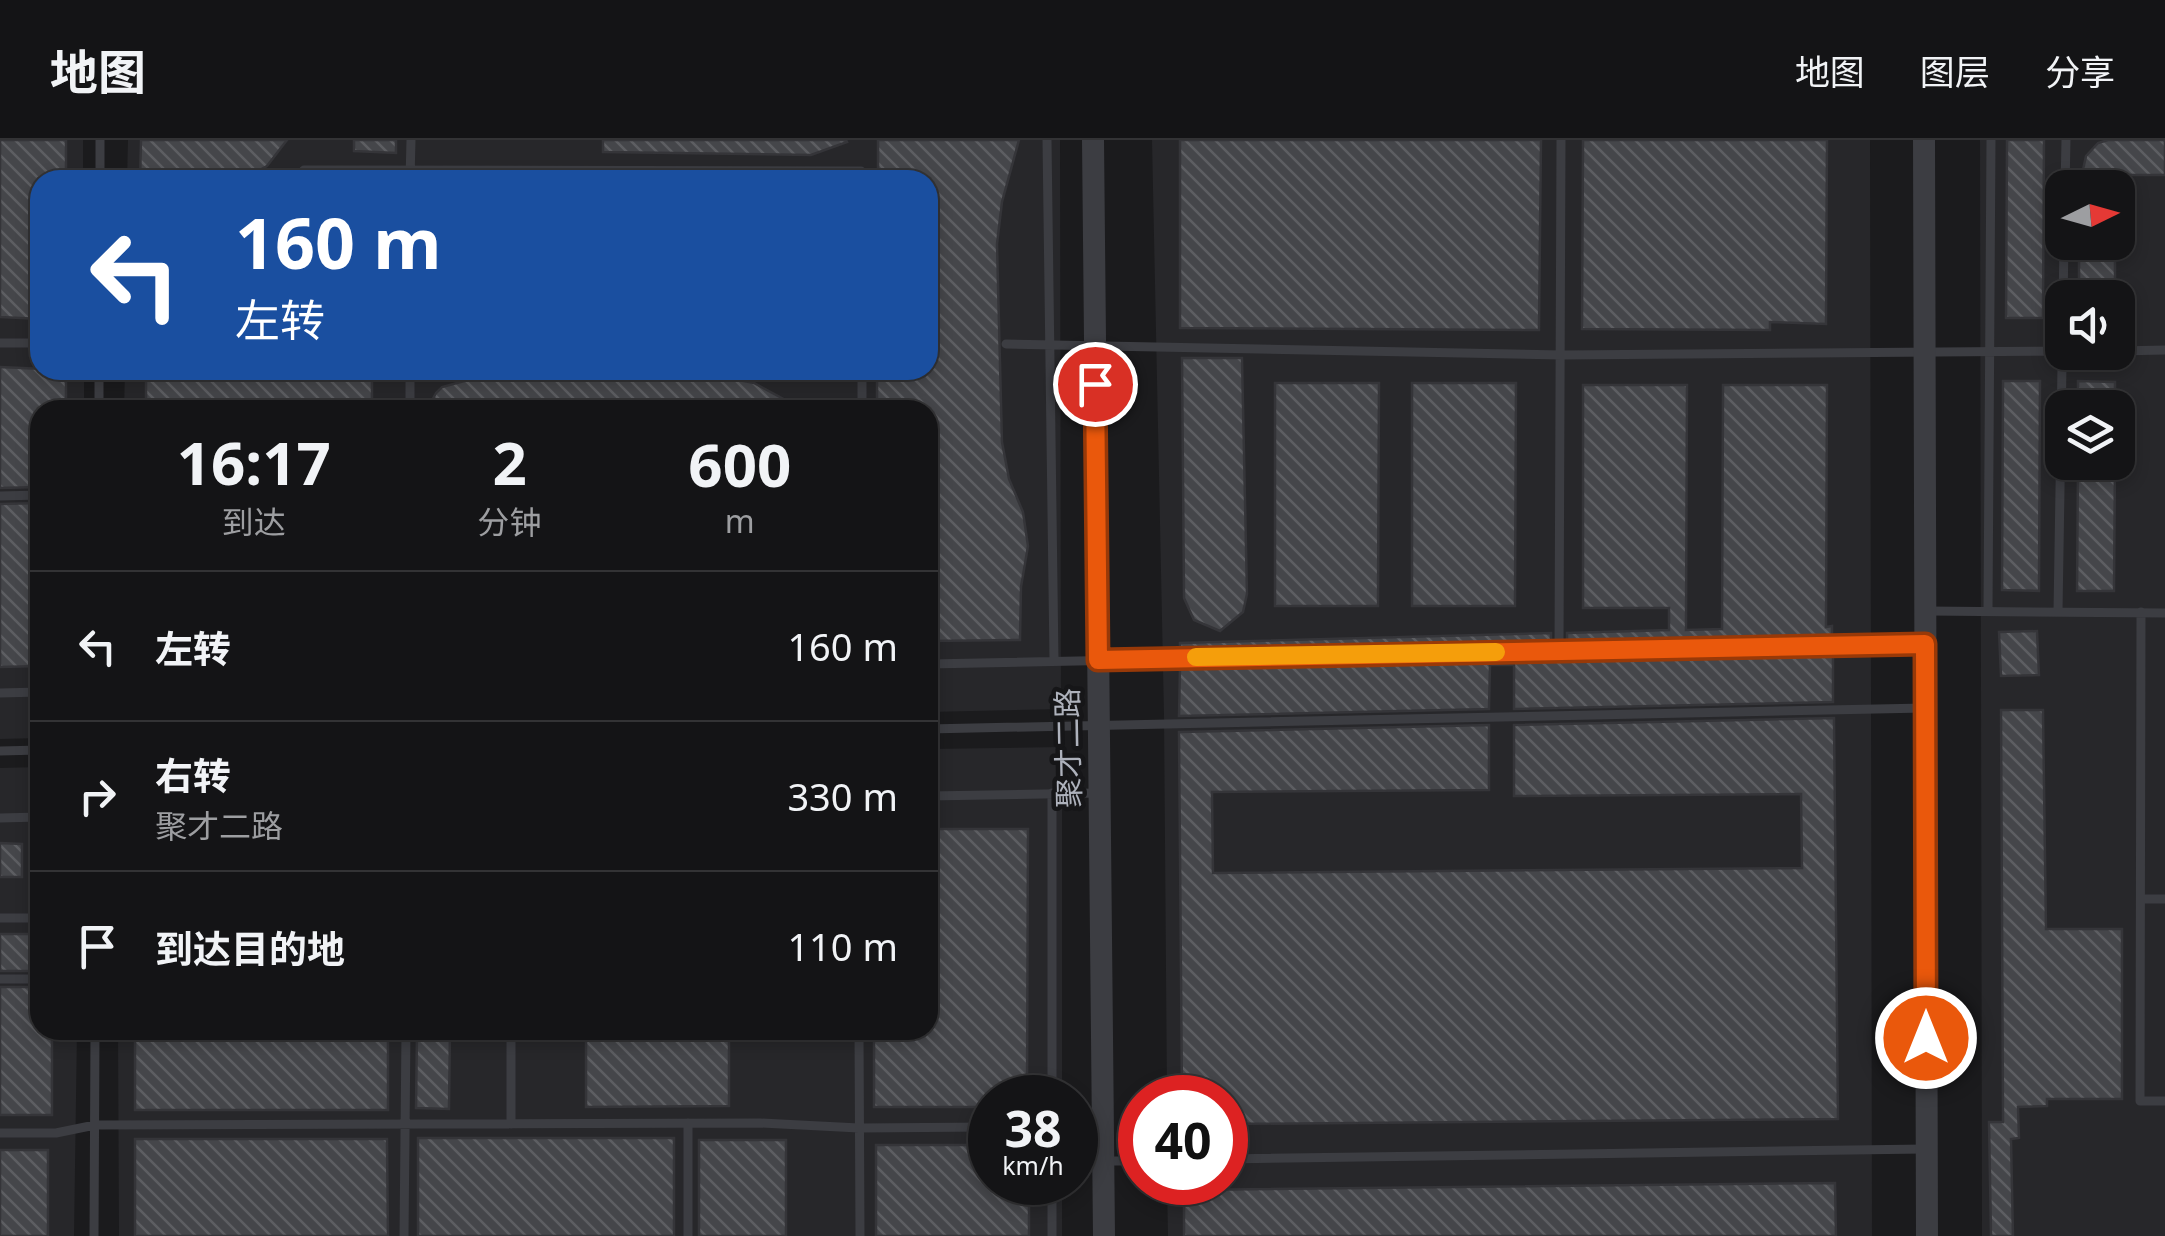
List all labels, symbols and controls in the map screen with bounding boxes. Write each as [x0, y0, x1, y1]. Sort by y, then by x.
text: 地图 [50, 39, 146, 104]
text: 地图 [1795, 48, 1865, 95]
text: 图层 [1920, 48, 1990, 95]
text: 分享 [2045, 48, 2115, 95]
north arrow [2045, 170, 2135, 260]
map controls [2045, 170, 2135, 480]
text: 160 m [235, 194, 442, 290]
icon: left [70, 210, 200, 340]
button: sound [2045, 280, 2135, 370]
text: 左转 [235, 289, 325, 350]
pin [1053, 342, 1138, 427]
icon: arrive [1068, 357, 1123, 412]
button: layers [2045, 390, 2135, 480]
text: 16:17 [177, 421, 331, 503]
text: 2 [492, 421, 527, 503]
text: 600 [688, 423, 791, 505]
text: m [725, 499, 755, 542]
text: 到达 [222, 500, 286, 543]
text: 分钟 [478, 500, 542, 543]
icon: left [70, 619, 125, 674]
text: 160 m [787, 620, 898, 672]
text: 左转 [155, 622, 231, 674]
street label: 聚才二路 [1046, 688, 1089, 808]
text: 右转 [155, 749, 231, 801]
icon: right [70, 769, 125, 824]
text: 330 m [787, 770, 898, 822]
text: 聚才二路 [155, 804, 283, 847]
icon: arrive [70, 919, 125, 974]
text: 110 m [787, 920, 898, 972]
text: 到达目的地 [155, 922, 345, 974]
position arrow [1874, 986, 1978, 1090]
speed limit sign: 40 [1118, 1075, 1248, 1205]
text: 38 [1004, 1094, 1062, 1162]
text: km/h [1002, 1148, 1064, 1182]

